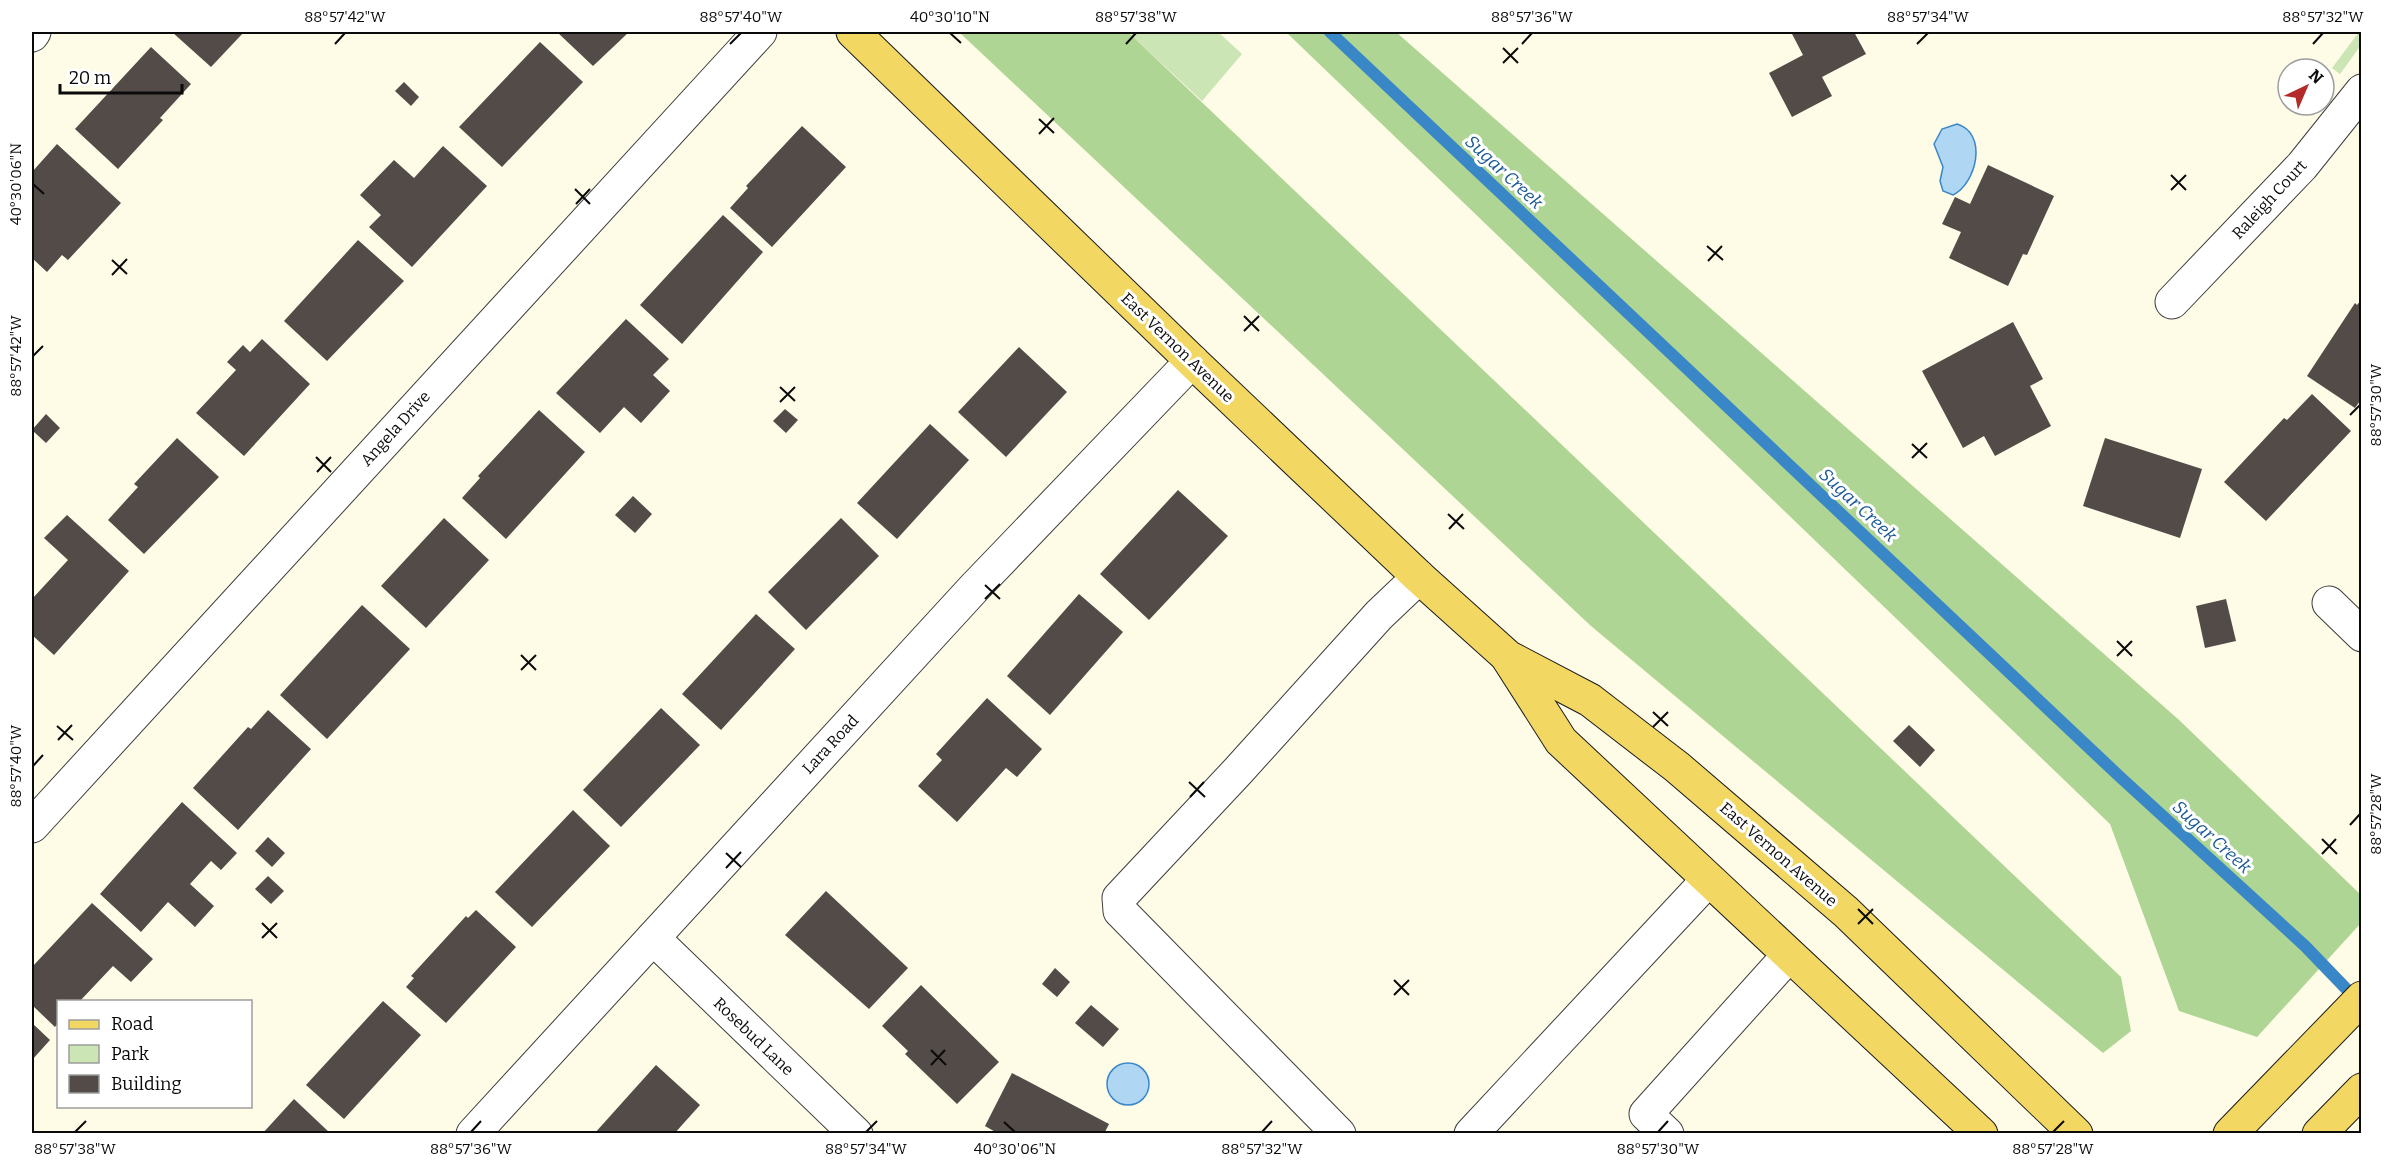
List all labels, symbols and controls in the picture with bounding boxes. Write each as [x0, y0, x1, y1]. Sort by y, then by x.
text: 88°57'42"W [304, 8, 386, 26]
text: 88°57'40"W [700, 8, 783, 26]
text: 40°30'10"N [910, 8, 990, 26]
text: 88°57'38"W [1095, 8, 1178, 26]
text: 88°57'36"W [1491, 8, 1574, 26]
text: 88°57'34"W [1887, 8, 1970, 26]
text: 88°57'32"W [2282, 8, 2364, 26]
scale bar [60, 57, 182, 95]
north arrow [2276, 57, 2336, 117]
text: N [2305, 65, 2327, 88]
text: 20 m [69, 67, 111, 89]
water label: Sugar Creek [1461, 130, 1548, 214]
text: 40°30'06"N [7, 143, 25, 225]
street label: Raleigh Court [2228, 156, 2311, 243]
street label: East Vernon Avenue [1117, 289, 1238, 406]
text: 88°57'42"W [7, 315, 25, 397]
text: 88°57'30"W [2367, 363, 2385, 446]
street label: Angela Drive [357, 387, 434, 470]
water label: Sugar Creek [1815, 463, 1902, 547]
street label: Lara Road [798, 711, 863, 778]
text: 88°57'40"W [7, 724, 25, 807]
text: 88°57'28"W [2367, 773, 2385, 855]
water label: Sugar Creek [2168, 796, 2256, 878]
street label: East Vernon Avenue [1716, 798, 1841, 911]
street label: Rosebud Lane [710, 993, 798, 1079]
legend [57, 1000, 252, 1108]
text: Road [111, 1013, 154, 1035]
text: Park [111, 1043, 150, 1065]
text: Building [111, 1073, 182, 1095]
text: 88°57'38"W [34, 1140, 117, 1158]
text: 88°57'36"W [430, 1140, 513, 1158]
text: 88°57'34"W [825, 1140, 908, 1158]
text: 40°30'06"N [974, 1140, 1056, 1158]
text: 88°57'32"W [1221, 1140, 1303, 1158]
text: 88°57'30"W [1617, 1140, 1700, 1158]
text: 88°57'28"W [2012, 1140, 2094, 1158]

